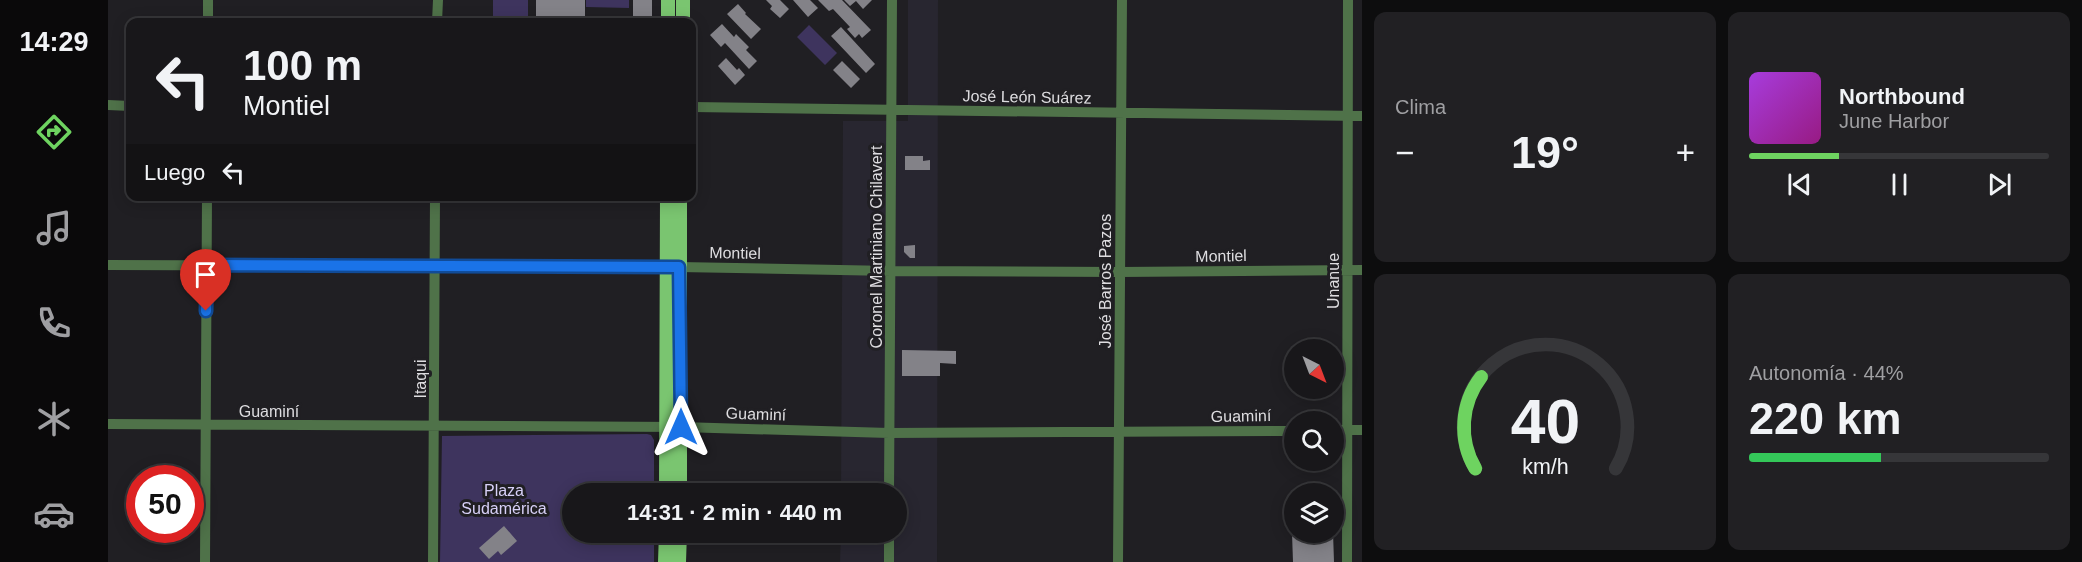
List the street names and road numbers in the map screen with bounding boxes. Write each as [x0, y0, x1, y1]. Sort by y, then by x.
street label: José León Suárez [962, 87, 1092, 107]
street label: Coronel Martiniano Chilavert [868, 145, 885, 348]
street label: José Barros Pazos [1097, 214, 1114, 348]
street label: Montiel [709, 244, 761, 262]
street label: Montiel [1195, 247, 1247, 265]
street label: Unanue [1325, 253, 1342, 309]
street label: Itaqui [412, 359, 429, 399]
street label: Guaminí [239, 403, 300, 420]
street label: Guaminí [725, 404, 787, 424]
street label: Guaminí [1211, 407, 1272, 425]

